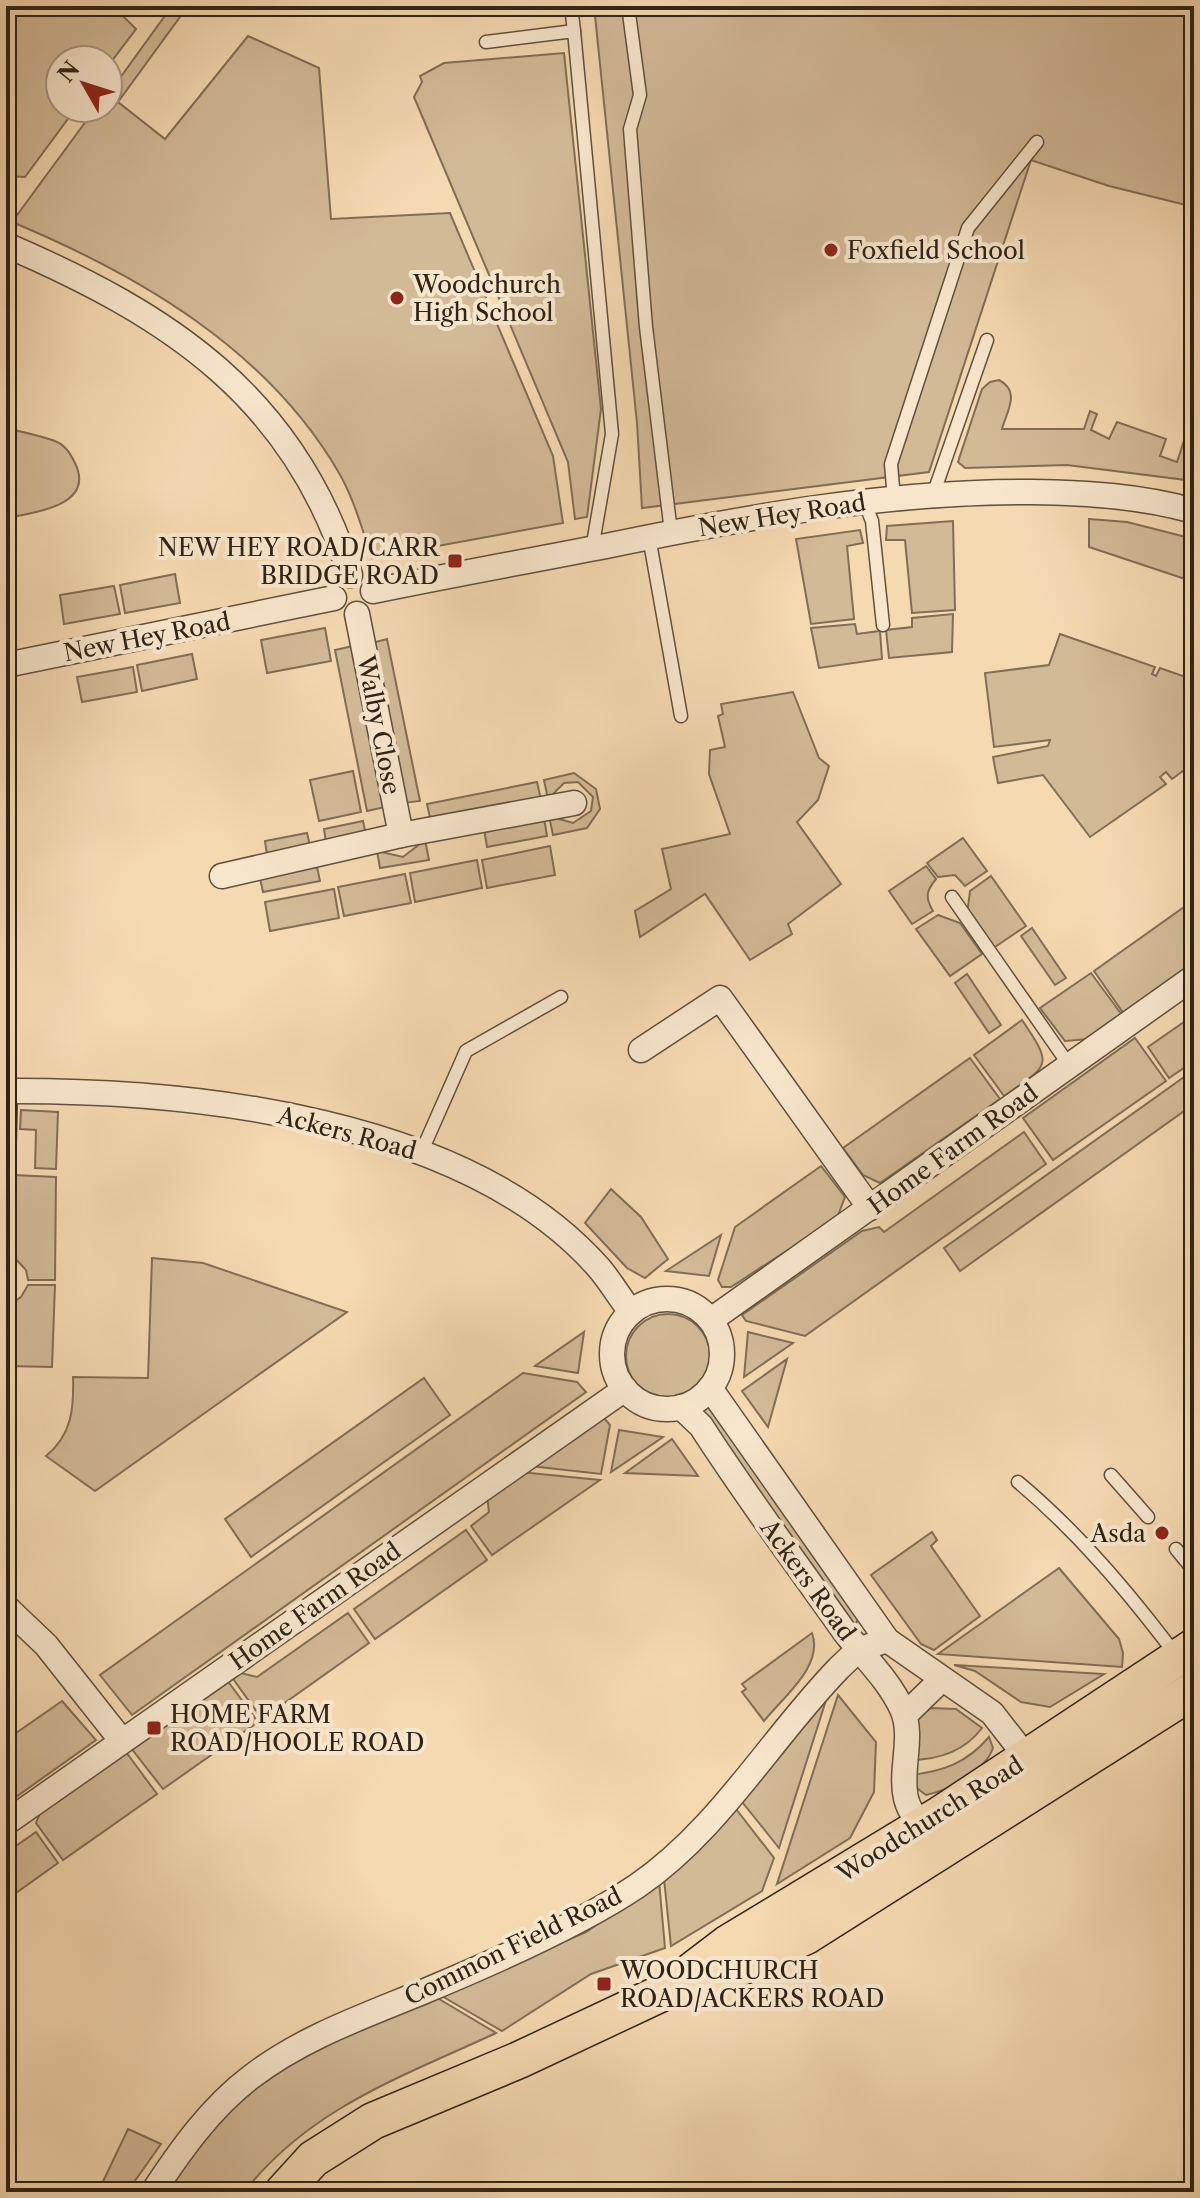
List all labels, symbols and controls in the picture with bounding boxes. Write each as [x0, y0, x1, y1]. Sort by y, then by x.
north arrow [44, 44, 124, 124]
text: N [52, 56, 85, 88]
place label: Foxfield School [847, 236, 1025, 265]
marker: Foxfield School [822, 241, 840, 259]
place label: Woodchurch High School [412, 270, 561, 327]
marker: Woodchurch High School [388, 289, 406, 307]
street label: New Hey Road [696, 487, 868, 543]
place label: NEW HEY ROAD/CARR BRIDGE ROAD [158, 533, 440, 590]
marker: NEW HEY ROAD/CARR BRIDGE ROAD [446, 552, 464, 570]
street label: New Hey Road [61, 607, 233, 667]
street label: Walby Close [351, 652, 407, 797]
street label: Home Farm Road [863, 1078, 1044, 1220]
street label: Ackers Road [273, 1100, 420, 1166]
street label: Ackers Road [754, 1513, 862, 1647]
place label: Asda [1089, 1519, 1146, 1548]
marker: Asda [1153, 1524, 1171, 1542]
street label: Home Farm Road [224, 1536, 407, 1676]
place label: HOME FARM ROAD/HOOLE ROAD [170, 1700, 424, 1757]
marker: HOME FARM ROAD/HOOLE ROAD [145, 1719, 163, 1737]
street label: Woodchurch Road [831, 1750, 1029, 1888]
street label: Common Field Road [400, 1881, 627, 2011]
place label: WOODCHURCH ROAD/ACKERS ROAD [619, 1956, 885, 2013]
marker: WOODCHURCH ROAD/ACKERS ROAD [595, 1975, 613, 1993]

